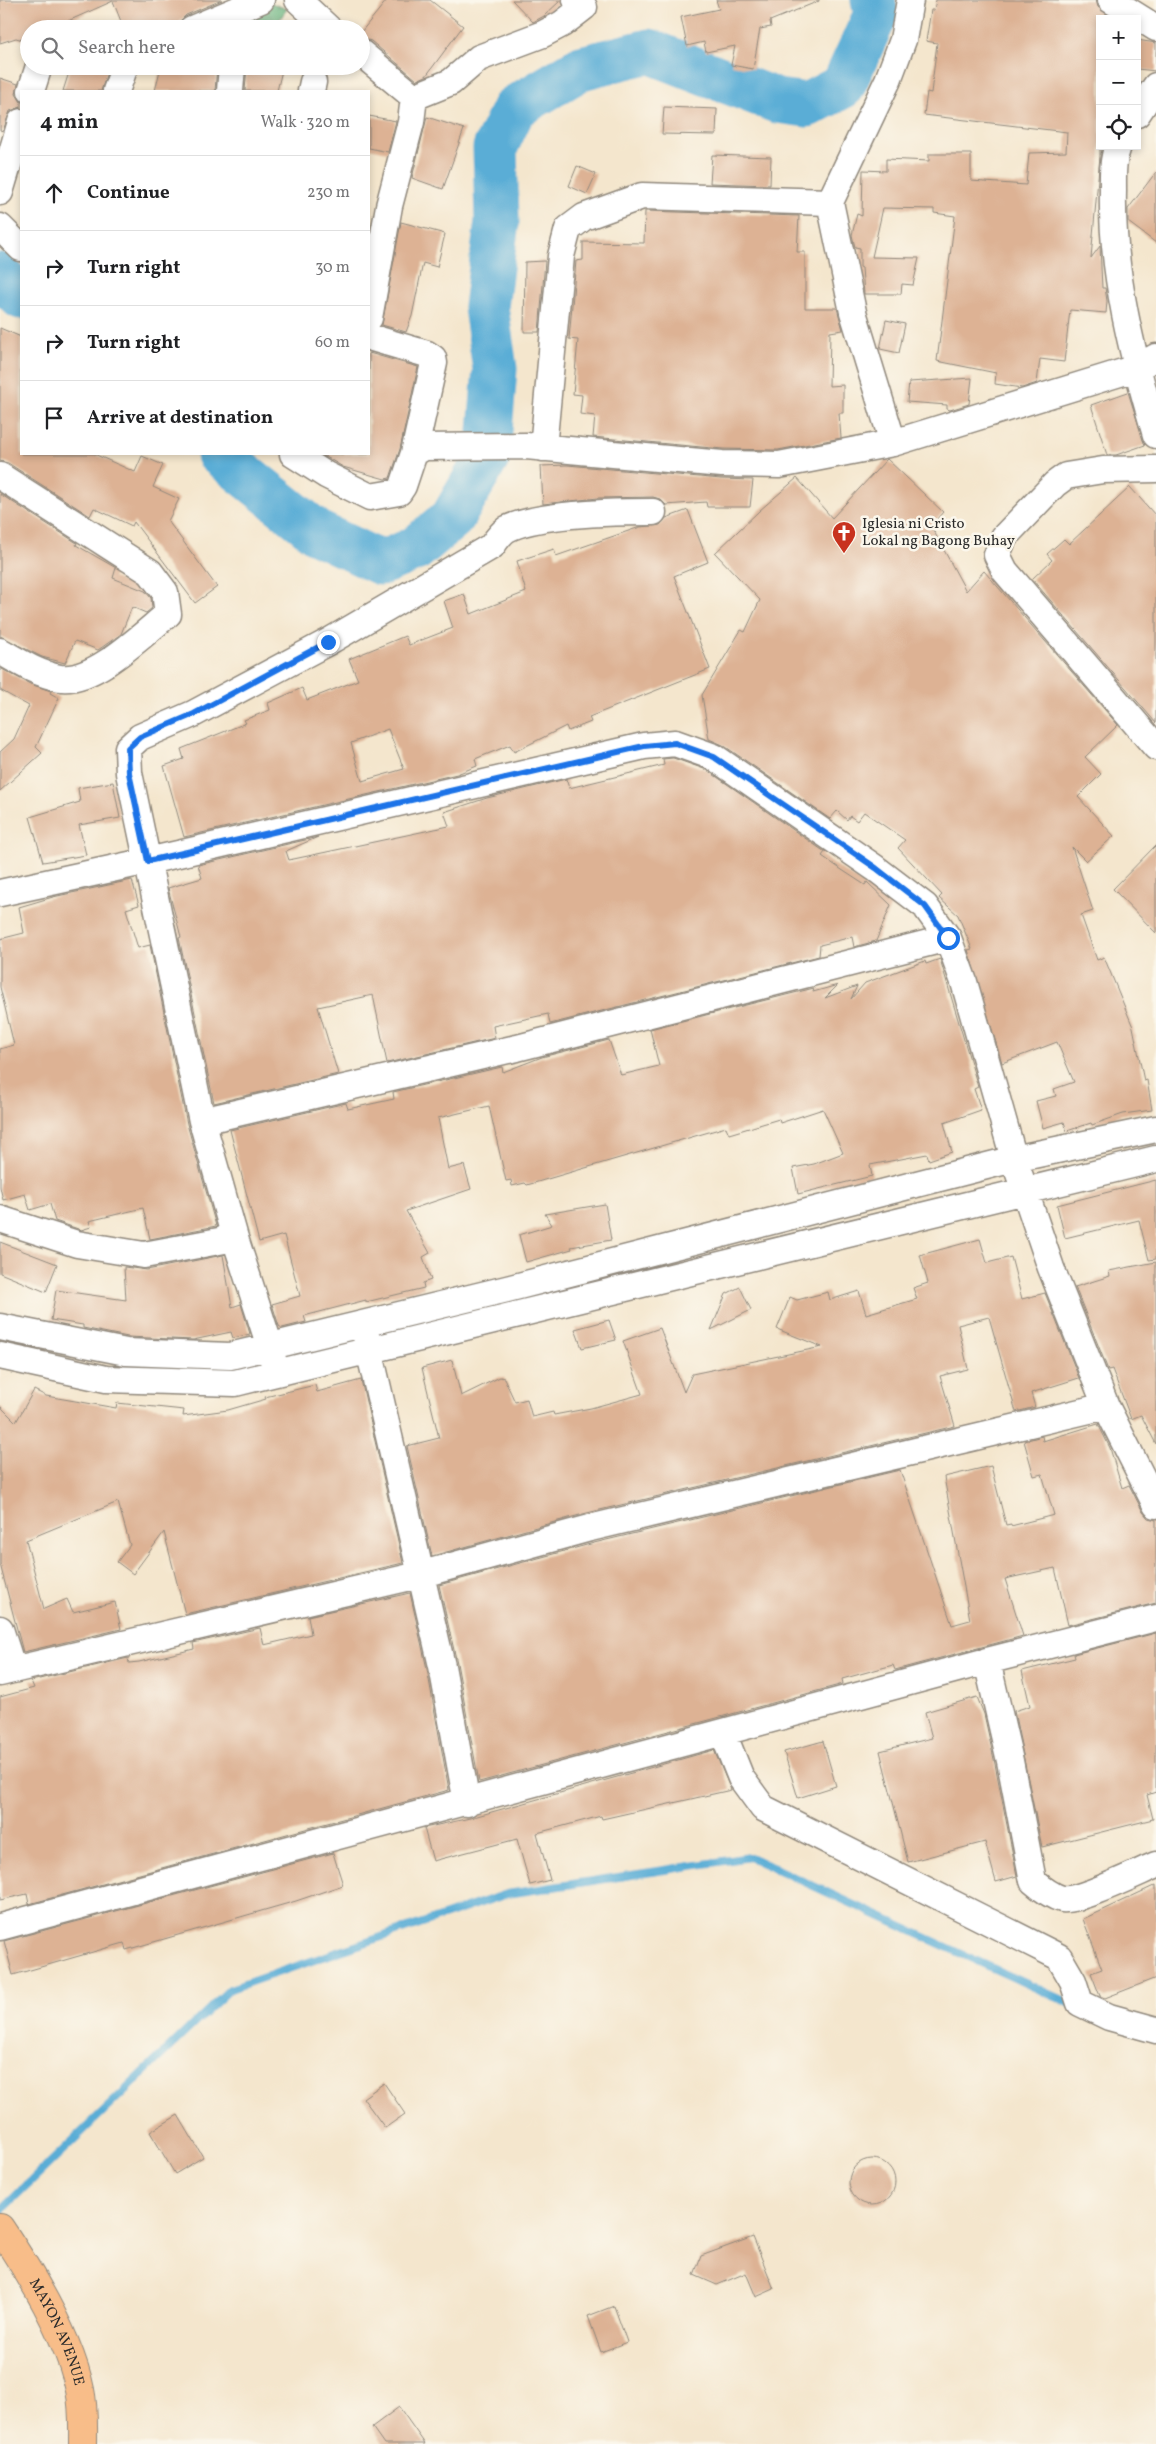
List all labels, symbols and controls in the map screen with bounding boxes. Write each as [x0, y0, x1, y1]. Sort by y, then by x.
map controls [1096, 15, 1141, 150]
button: + [1096, 15, 1141, 60]
search box [20, 20, 370, 75]
icon: search [38, 34, 66, 62]
text: Search here [78, 35, 175, 61]
button: − [1096, 60, 1141, 105]
button: locate [1096, 105, 1141, 150]
text: 4 min [40, 108, 99, 137]
text: Walk · 320 m [260, 112, 350, 134]
icon: ahead [40, 179, 68, 207]
text: Continue [87, 180, 170, 206]
text: 230 m [307, 182, 350, 204]
icon: right [40, 254, 68, 282]
text: Turn right [87, 255, 180, 281]
text: 30 m [315, 257, 350, 279]
icon: right [40, 329, 68, 357]
text: Turn right [87, 330, 180, 356]
text: 60 m [315, 332, 350, 354]
icon: arrive [40, 404, 68, 432]
text: Arrive at destination [87, 405, 273, 431]
place label: Iglesia ni Cristo Lokal ng Bagong Buhay [862, 514, 1015, 552]
church icon: Iglesia ni Cristo Lokal ng Bagong Buhay [831, 520, 857, 554]
route end [317, 631, 340, 654]
route start [937, 927, 960, 950]
street label: MAYON AVENUE [24, 2274, 89, 2388]

